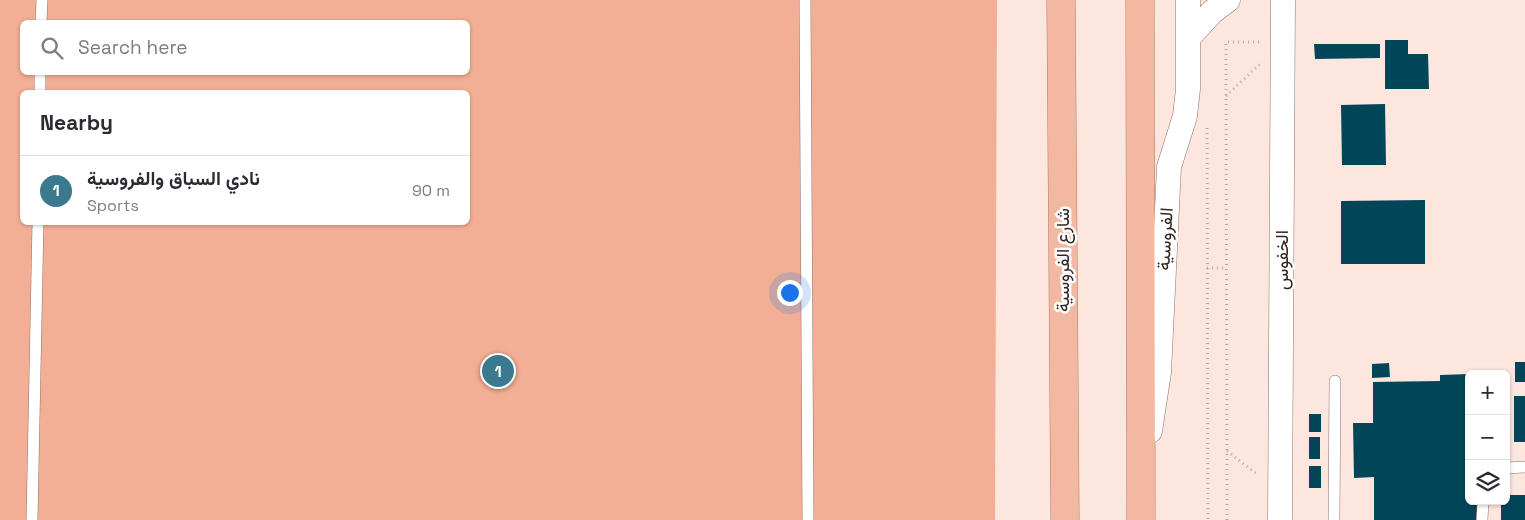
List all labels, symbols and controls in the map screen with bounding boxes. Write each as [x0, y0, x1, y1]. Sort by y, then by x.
search box [20, 20, 470, 75]
icon: search [38, 34, 66, 62]
text: Search here [78, 35, 188, 60]
text: Nearby [40, 109, 113, 136]
text: نادي السباق والفروسية [87, 166, 260, 191]
text: 1 [52, 180, 60, 201]
text: 90 m [412, 180, 450, 201]
text: Sports [87, 195, 139, 216]
street label: الفروسية [1151, 207, 1178, 271]
street label: شارع الفروسية [1051, 208, 1075, 312]
street label: الخفوس [1270, 230, 1293, 290]
your location [777, 280, 803, 306]
pin: 1 [482, 352, 514, 390]
map controls [1465, 370, 1510, 505]
button: + [1465, 370, 1510, 415]
button: − [1465, 415, 1510, 460]
button: layers [1465, 460, 1510, 505]

